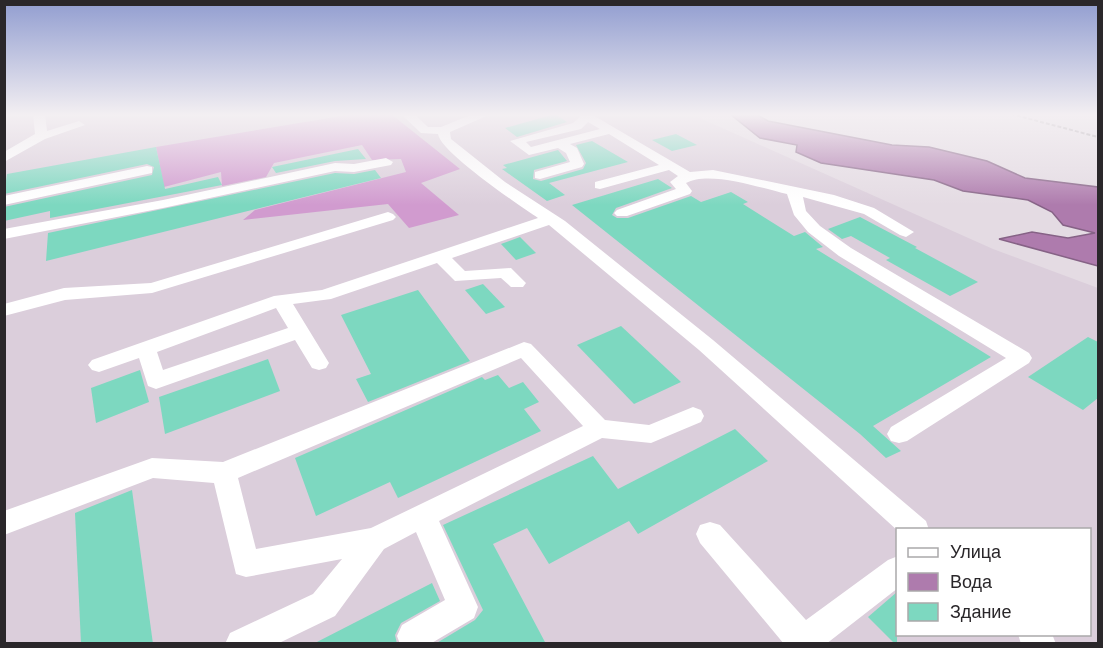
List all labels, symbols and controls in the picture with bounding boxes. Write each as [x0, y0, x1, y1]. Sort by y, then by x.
legend [896, 528, 1091, 636]
text: Улица [950, 542, 1002, 562]
text: Вода [950, 572, 993, 592]
text: Здание [950, 602, 1011, 622]

